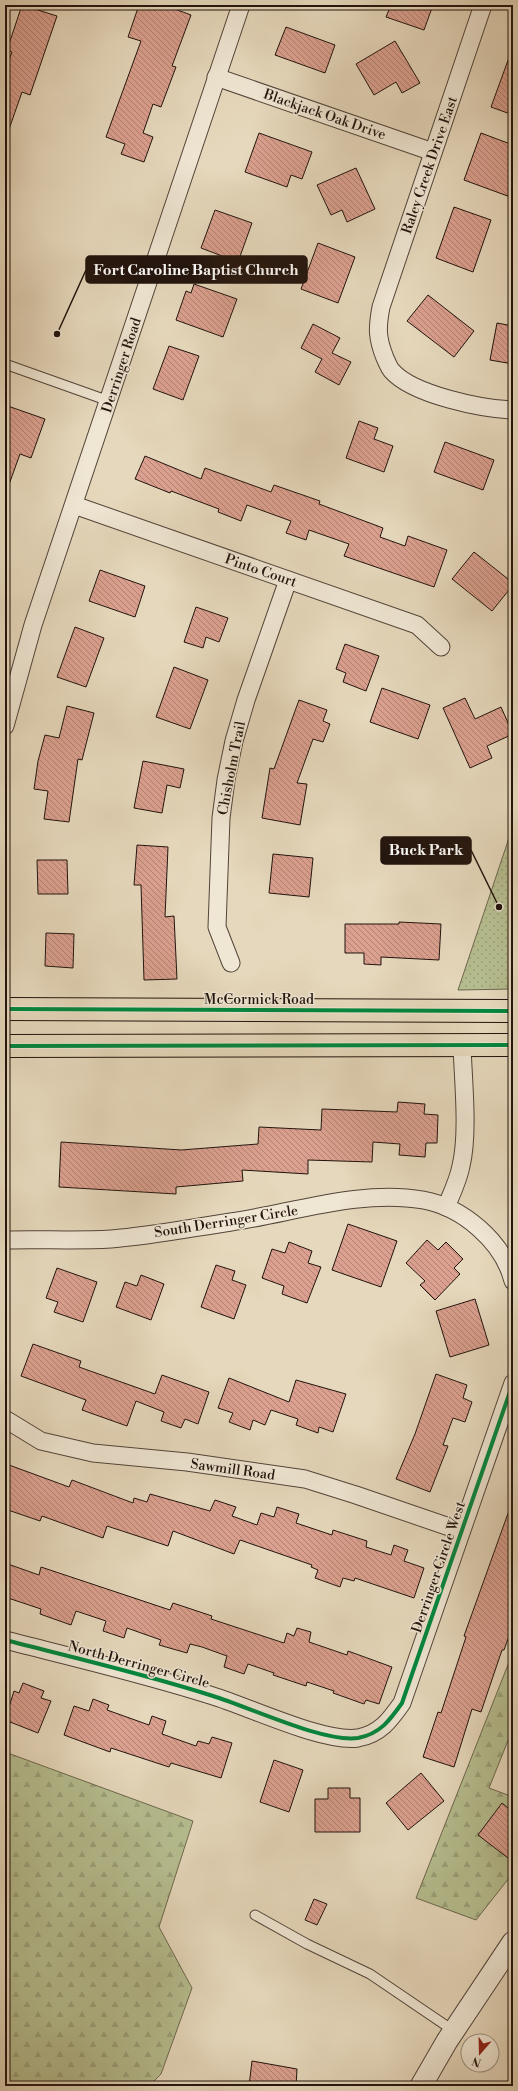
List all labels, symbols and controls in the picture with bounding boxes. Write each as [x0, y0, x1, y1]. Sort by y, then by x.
street label: Blackjack Oak Drive [260, 85, 388, 144]
street label: Raley Creek Drive East [398, 94, 462, 236]
callout: Fort Caroline Baptist Church [86, 256, 307, 283]
text: Fort Caroline Baptist Church [93, 261, 299, 280]
street label: Derringer Road [98, 315, 146, 415]
street label: Pinto Court [222, 550, 299, 592]
street label: Chisholm Trail [214, 720, 250, 817]
callout: Buck Park [381, 837, 471, 864]
text: Buck Park [389, 841, 464, 860]
street label: McCormick Road [204, 991, 314, 1009]
street label: South Derringer Circle [153, 1202, 299, 1242]
street label: Sawmill Road [189, 1455, 276, 1485]
street label: Derringer Circle West [408, 1499, 470, 1635]
street label: North Derringer Circle [66, 1637, 212, 1693]
north arrow [460, 2033, 500, 2073]
text: N [470, 2053, 483, 2070]

